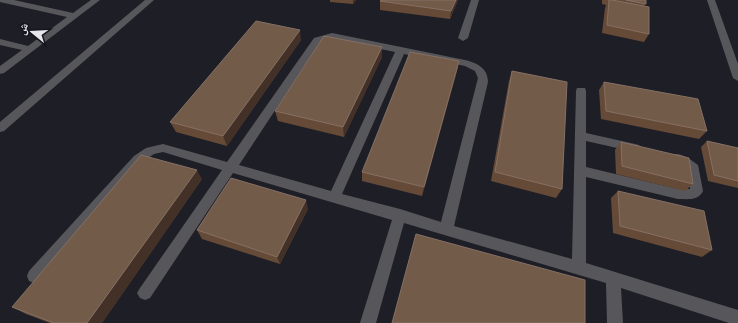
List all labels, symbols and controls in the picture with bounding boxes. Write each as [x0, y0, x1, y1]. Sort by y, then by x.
north arrow [12, 12, 52, 52]
text: ش [14, 21, 32, 37]

